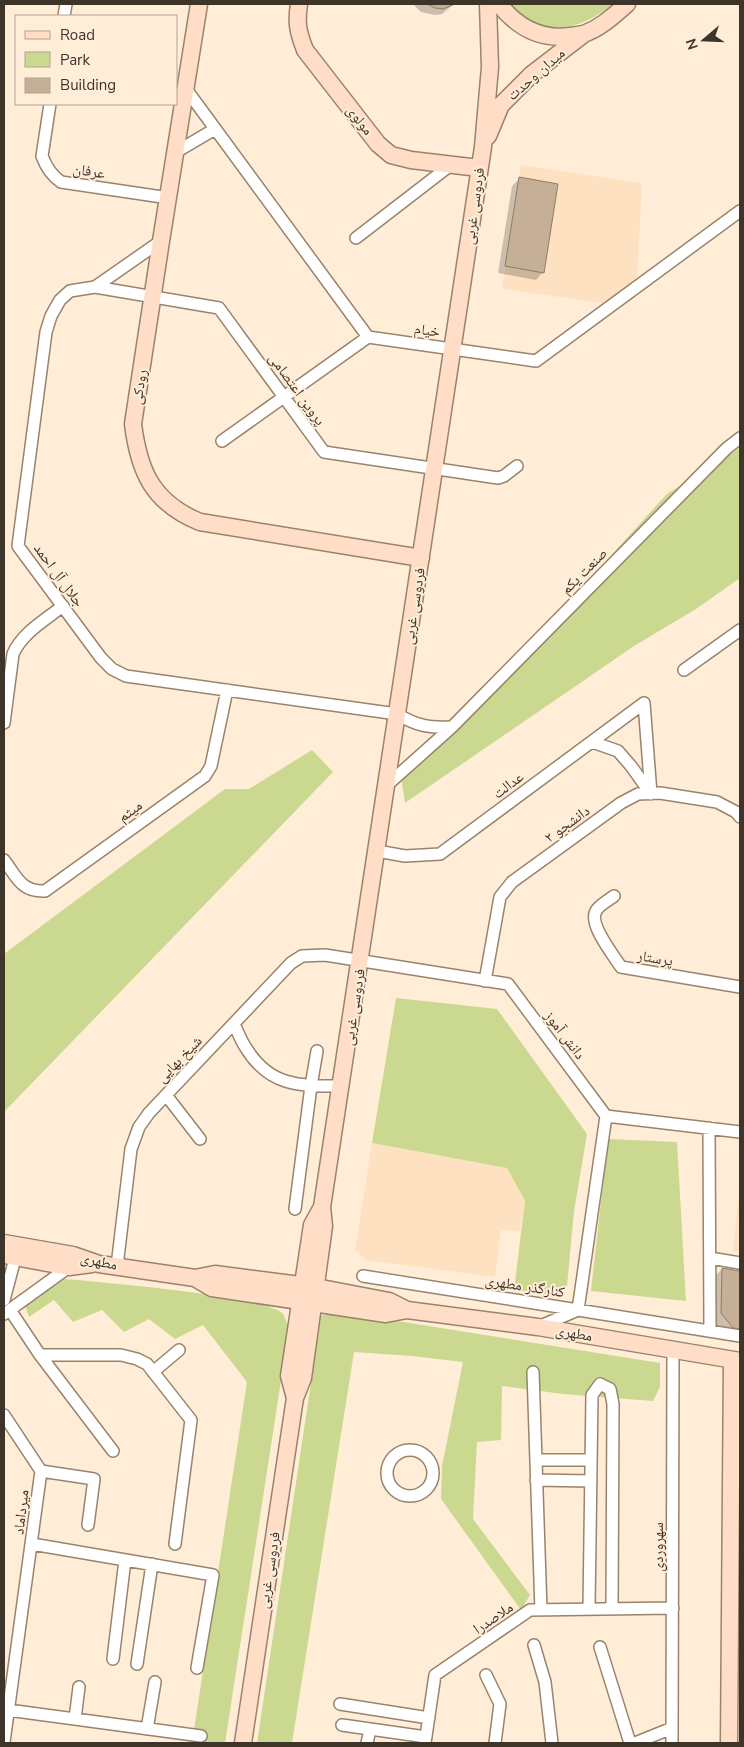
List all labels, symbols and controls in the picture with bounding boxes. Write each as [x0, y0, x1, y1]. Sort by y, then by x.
legend [15, 15, 178, 105]
north arrow [679, 15, 729, 65]
text: Road [60, 25, 95, 45]
text: N [681, 36, 703, 52]
street label: میدان وحدت [503, 43, 569, 105]
text: Park [60, 50, 90, 70]
text: Building [60, 75, 116, 95]
street label: مولوی [342, 101, 378, 139]
street label: عرفان [71, 159, 107, 183]
street label: فردوسی غربی [459, 166, 489, 246]
street label: خیام [413, 318, 442, 342]
street label: پروین اعتصامی [264, 349, 330, 429]
street label: رودکی [126, 368, 152, 406]
street label: جلال آل احمد [29, 539, 89, 611]
street label: صنعت یکم [556, 543, 612, 599]
street label: فردوسی غربی [398, 566, 430, 646]
street label: عدالت [489, 767, 528, 803]
street label: میثم [114, 795, 146, 827]
street label: دانشجو ۲ [540, 801, 594, 847]
street label: پرستار [635, 945, 674, 971]
street label: فردوسی غربی [338, 967, 370, 1047]
street label: دانش آموز [539, 1006, 590, 1063]
street label: شیخ بهایی [152, 1031, 206, 1087]
street label: مطهری [79, 1247, 120, 1275]
street label: کنارگذر مطهری [484, 1270, 566, 1302]
street label: مطهری [554, 1320, 594, 1346]
street label: میرداماد [8, 1488, 34, 1536]
street label: سهروردی [648, 1522, 668, 1572]
street label: فردوسی غربی [253, 1530, 285, 1610]
street label: ملاصدرا [469, 1597, 517, 1639]

